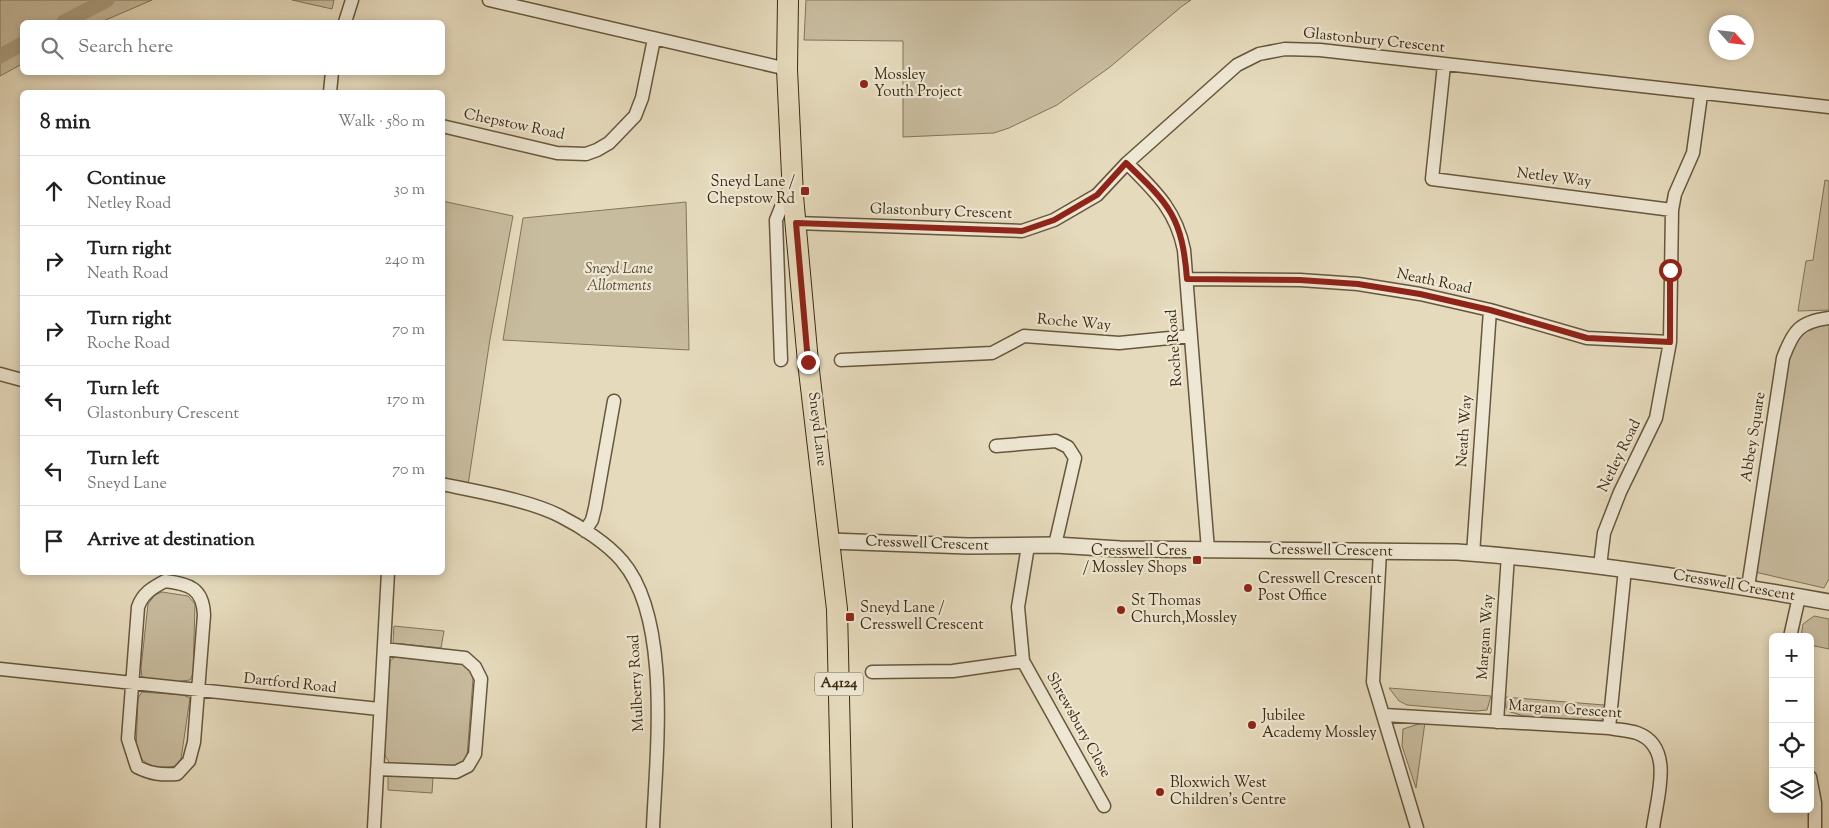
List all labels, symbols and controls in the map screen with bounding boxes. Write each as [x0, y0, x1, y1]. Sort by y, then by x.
north arrow [1709, 15, 1754, 60]
search box [20, 20, 445, 75]
street label: Glastonbury Crescent [1302, 23, 1446, 59]
icon: search [38, 34, 66, 62]
text: Search here [78, 34, 173, 61]
place label: Mossley Youth Project [874, 65, 962, 103]
marker: Mossley Youth Project [858, 78, 870, 90]
street label: Chepstow Road [462, 104, 567, 146]
text: 8 min [40, 108, 91, 138]
text: Walk · 580 m [338, 111, 425, 134]
street label: Netley Way [1515, 163, 1593, 193]
text: Continue [87, 166, 166, 193]
place label: Sneyd Lane / Chepstow Rd [707, 172, 796, 210]
icon: ahead [40, 177, 68, 205]
text: 30 m [394, 179, 425, 202]
marker: Sneyd Lane / Chepstow Rd [799, 185, 811, 197]
text: Netley Road [87, 193, 171, 216]
street label: Glastonbury Crescent [869, 199, 1013, 225]
text: Turn right [87, 236, 171, 263]
icon: right [40, 247, 68, 275]
text: 240 m [384, 249, 425, 272]
park label: Sneyd Lane Allotments [585, 259, 653, 297]
route start [1659, 259, 1682, 282]
text: Neath Road [87, 263, 168, 286]
street label: Neath Road [1394, 264, 1474, 300]
text: Turn right [87, 306, 171, 333]
street label: Roche Road [1162, 308, 1188, 388]
street label: Roche Way [1036, 309, 1112, 337]
icon: right [40, 317, 68, 345]
text: 70 m [392, 319, 425, 342]
text: Roche Road [87, 333, 170, 356]
route end [797, 351, 820, 374]
text: Turn left [87, 376, 159, 403]
icon: left [40, 387, 68, 415]
text: 170 m [387, 389, 425, 412]
street label: Abbey Square [1737, 390, 1771, 484]
street label: Sneyd Lane [802, 391, 832, 467]
street label: Neath Way [1452, 394, 1478, 468]
text: Glastonbury Crescent [87, 403, 239, 426]
street label: Netley Road [1593, 415, 1647, 496]
text: Turn left [87, 446, 159, 473]
icon: left [40, 457, 68, 485]
text: 70 m [392, 459, 425, 482]
text: Sneyd Lane [87, 473, 167, 496]
icon: arrive [40, 527, 68, 555]
text: Arrive at destination [87, 527, 255, 554]
street label: Cresswell Crescent [865, 531, 989, 557]
street label: Cresswell Crescent [1269, 539, 1393, 563]
place label: Cresswell Cres / Mossley Shops [1083, 541, 1187, 579]
marker: Cresswell Cres / Mossley Shops [1191, 554, 1203, 566]
street label: Cresswell Crescent [1671, 565, 1797, 607]
place label: Cresswell Crescent Post Office [1258, 569, 1382, 607]
marker: Cresswell Crescent Post Office [1242, 582, 1254, 594]
place label: St Thomas Church,Mossley [1131, 591, 1238, 629]
street label: Margam Way [1473, 593, 1500, 681]
place label: Sneyd Lane / Cresswell Crescent [860, 598, 984, 636]
marker: St Thomas Church,Mossley [1115, 604, 1127, 616]
marker: Sneyd Lane / Cresswell Crescent [844, 611, 856, 623]
street label: Mulberry Road [624, 633, 650, 732]
map controls [1769, 633, 1814, 813]
button: + [1769, 633, 1814, 678]
street label: Dartford Road [242, 669, 338, 699]
street label: Shrewsbury Close [1040, 669, 1116, 781]
road number: A4124 [815, 672, 863, 696]
button: − [1769, 678, 1814, 723]
street label: Margam Crescent [1507, 696, 1623, 724]
place label: Jubilee Academy Mossley [1261, 706, 1377, 744]
marker: Jubilee Academy Mossley [1246, 719, 1258, 731]
button: locate [1769, 723, 1814, 768]
button: layers [1769, 768, 1814, 813]
place label: Bloxwich West Children's Centre [1170, 773, 1286, 811]
marker: Bloxwich West Children's Centre [1154, 786, 1166, 798]

